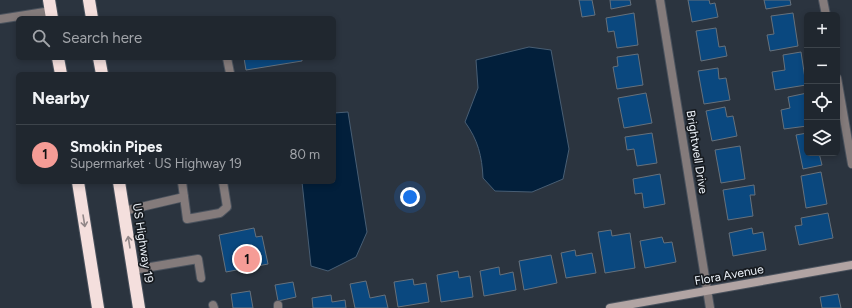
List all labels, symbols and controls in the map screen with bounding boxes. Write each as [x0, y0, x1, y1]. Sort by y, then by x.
map controls [804, 12, 840, 156]
button: + [804, 12, 840, 48]
search box [16, 16, 336, 60]
icon: search [30, 27, 52, 49]
text: Search here [62, 29, 142, 47]
button: − [804, 48, 840, 84]
button: locate [804, 84, 840, 120]
text: Nearby [32, 88, 90, 108]
street label: Brightwell Drive [683, 109, 711, 195]
button: layers [804, 120, 840, 156]
text: Smokin Pipes [70, 138, 162, 156]
text: 1 [42, 147, 48, 162]
text: 80 m [289, 147, 320, 162]
text: Supermarket · US Highway 19 [70, 156, 242, 171]
your location [400, 187, 420, 207]
street label: US Highway 19 [130, 202, 156, 284]
one-way arrow [80, 214, 88, 227]
one-way arrow [125, 236, 133, 249]
pin: 1 [234, 244, 260, 274]
street label: Flora Avenue [693, 262, 765, 288]

